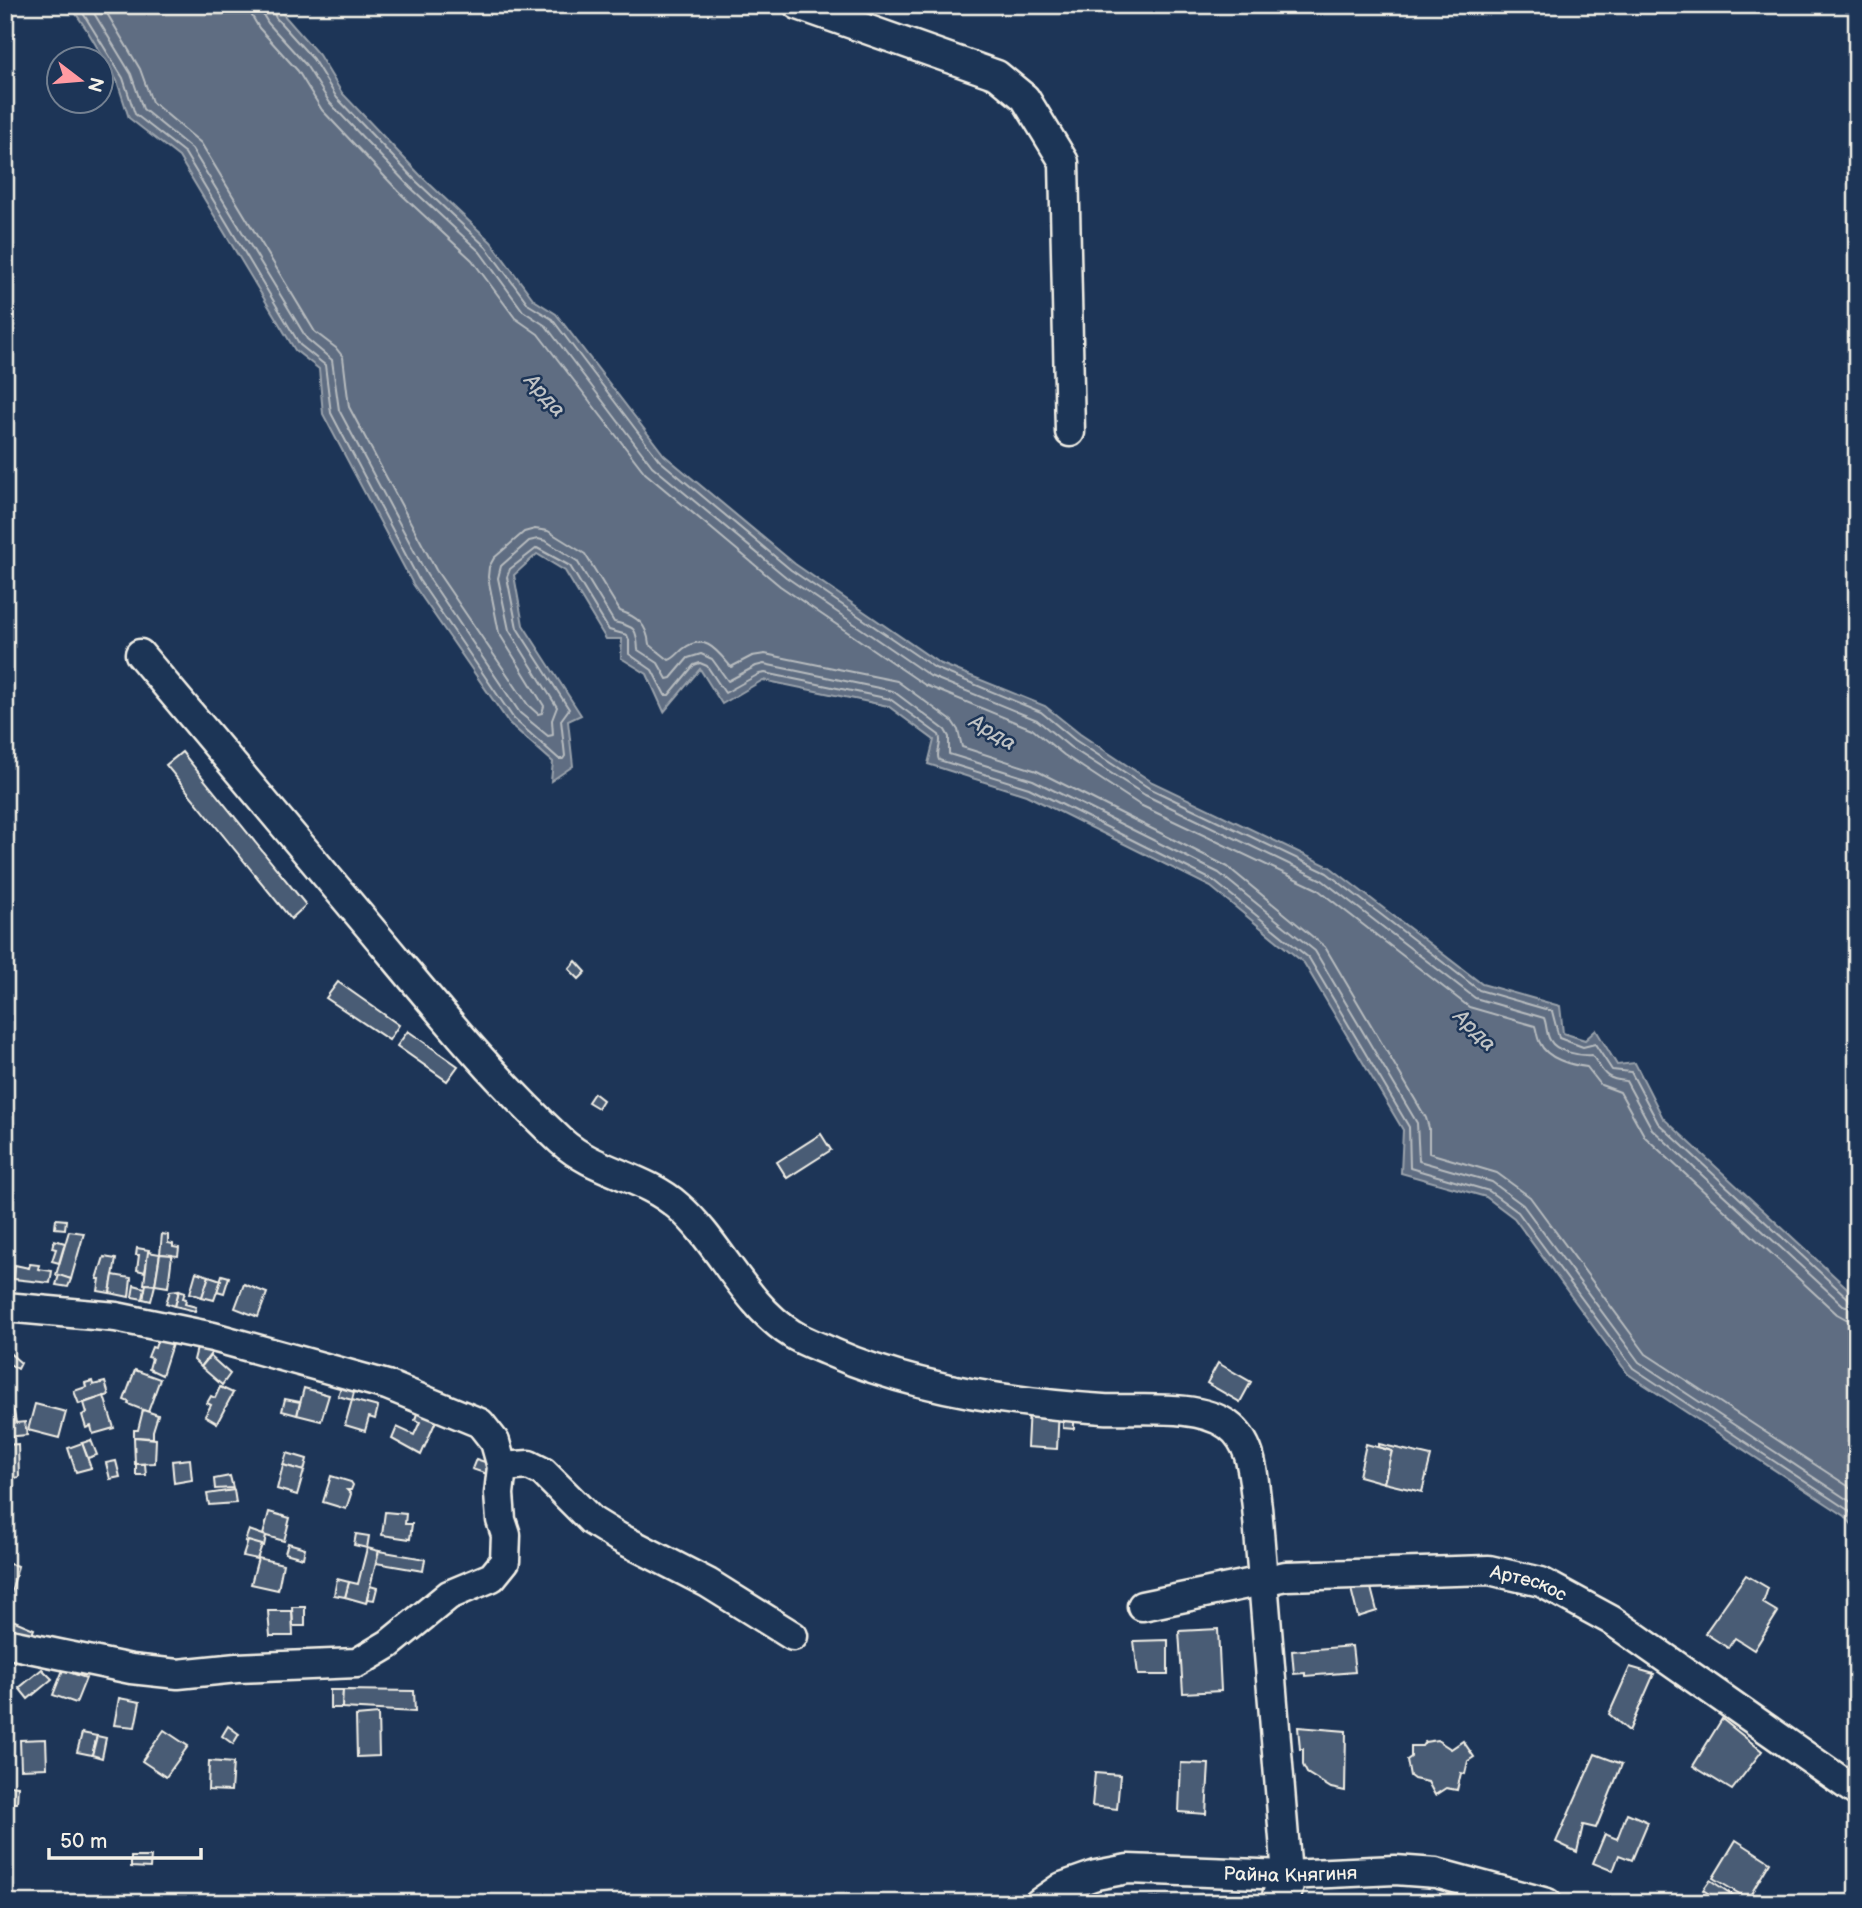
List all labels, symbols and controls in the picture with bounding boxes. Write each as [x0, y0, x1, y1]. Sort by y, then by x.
north arrow [46, 46, 116, 116]
text: N [82, 74, 108, 94]
water label: Арда [517, 367, 571, 422]
water label: Арда [963, 708, 1021, 756]
water label: Арда [1447, 1003, 1501, 1057]
street label: Артескос [1487, 1560, 1571, 1607]
scale bar [49, 1817, 201, 1861]
text: 50 m [60, 1829, 107, 1854]
street label: Райна Княгиня [1223, 1862, 1358, 1888]

